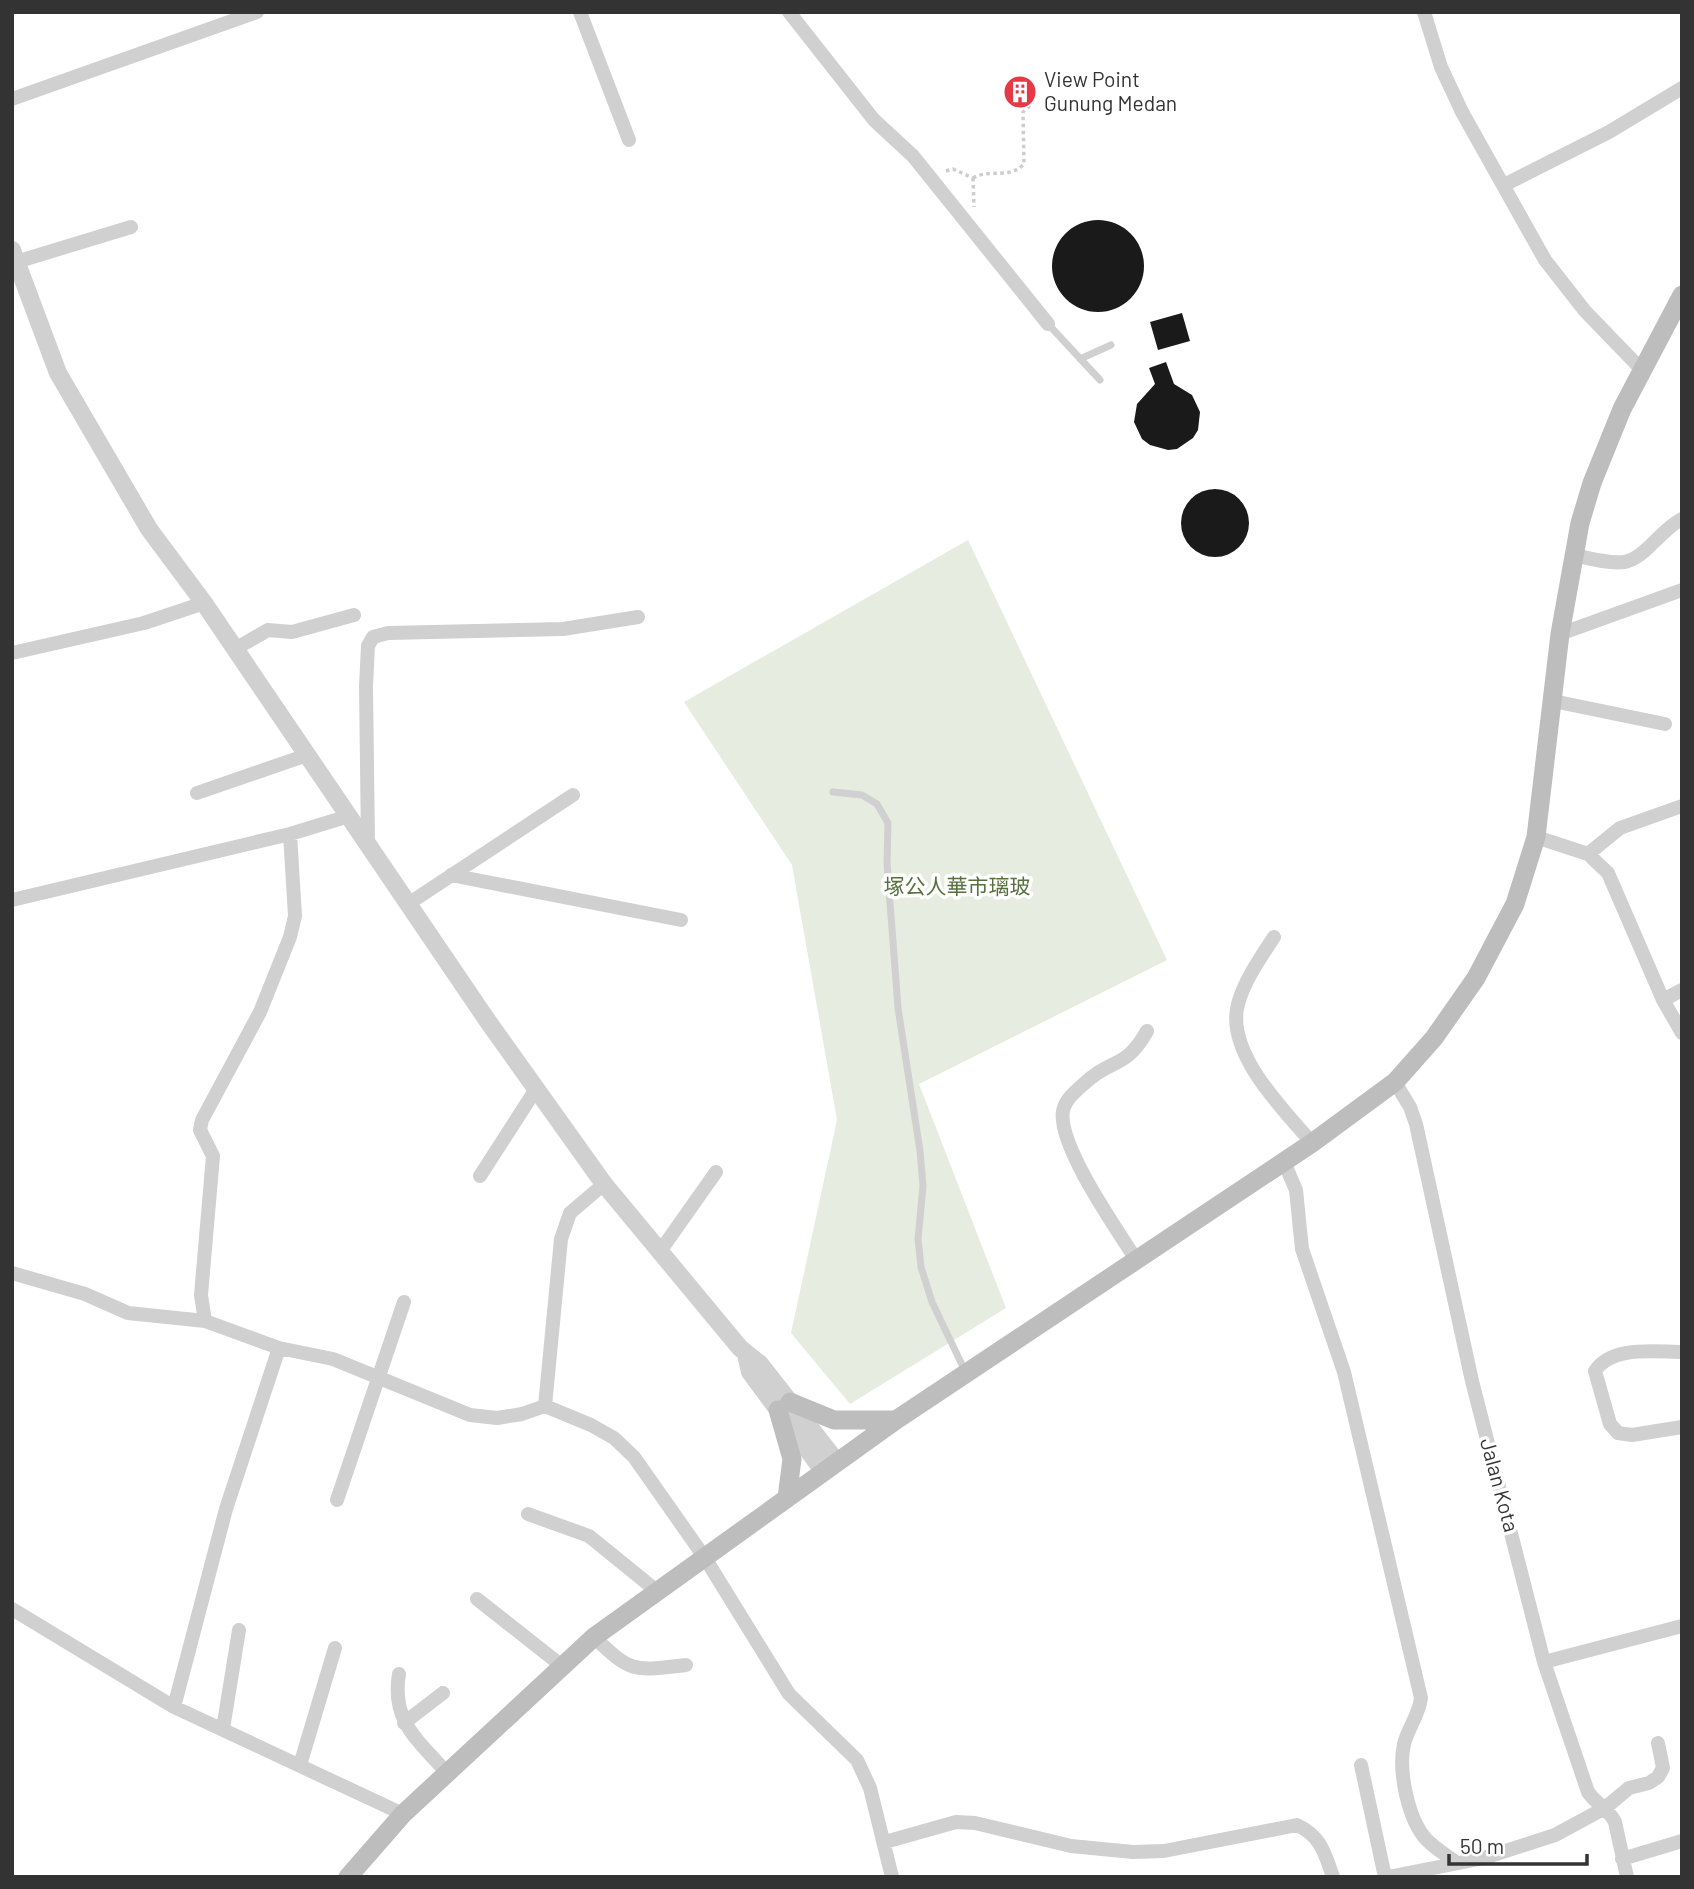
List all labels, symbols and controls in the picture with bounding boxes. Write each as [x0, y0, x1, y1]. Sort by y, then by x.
place label: View Point Gunung Medan [1044, 66, 1177, 115]
building icon: View Point Gunung Medan [1001, 73, 1039, 111]
park label: 塚公人華市璃玻 [884, 873, 1031, 898]
street label: Jalan Kota [1476, 1435, 1525, 1534]
scale bar [1449, 1822, 1587, 1866]
text: 50 m [1460, 1833, 1504, 1858]

